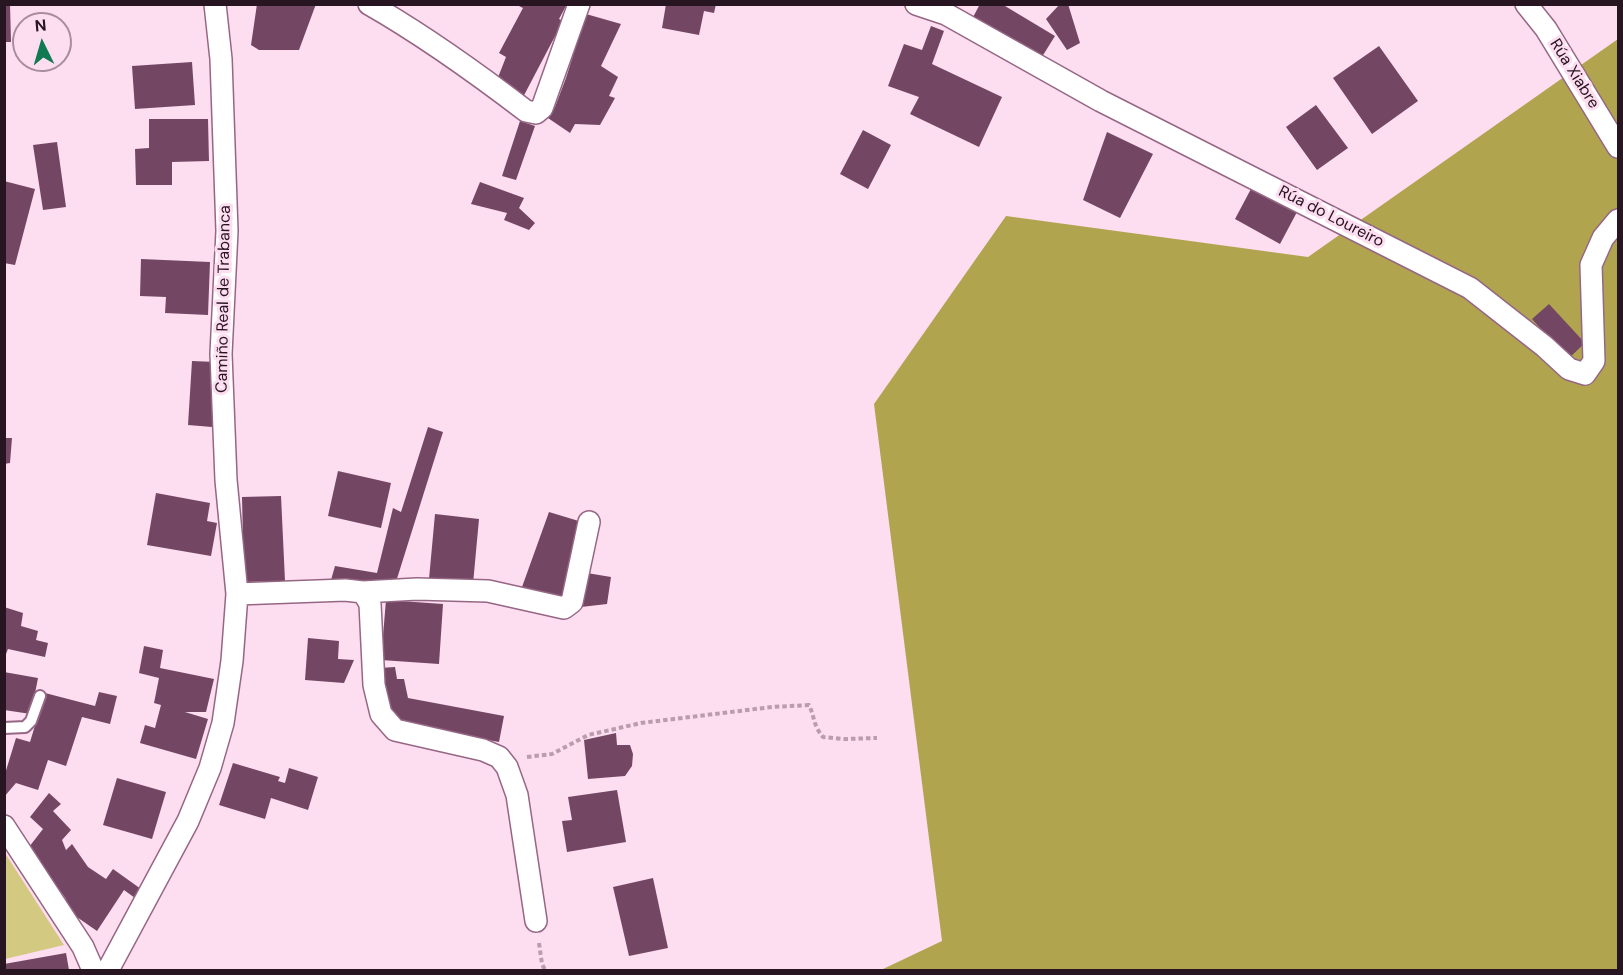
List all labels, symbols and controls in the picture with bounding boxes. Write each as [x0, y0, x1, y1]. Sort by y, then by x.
north arrow [12, 12, 72, 72]
text: N [34, 15, 47, 37]
street label: Rúa Xiabre [1545, 36, 1603, 112]
street label: Rúa do Loureiro [1275, 182, 1387, 252]
street label: Camiño Real de Trabanca [213, 205, 235, 393]

